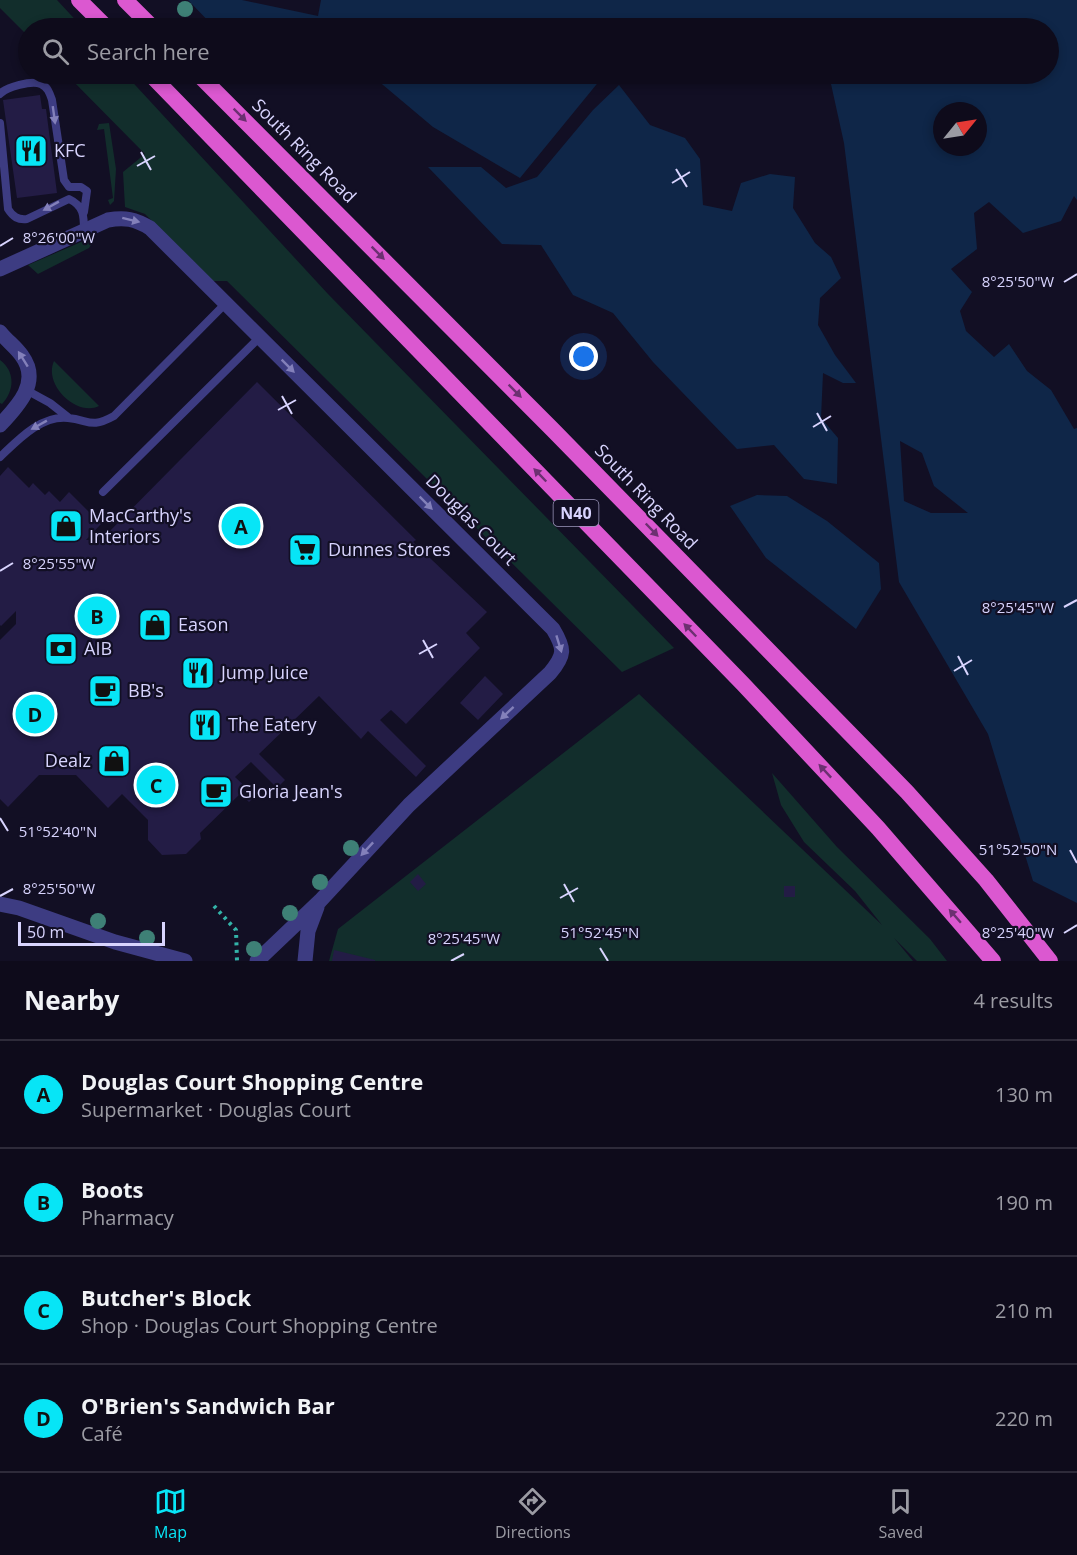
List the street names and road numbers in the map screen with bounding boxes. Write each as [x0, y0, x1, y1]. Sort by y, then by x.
street label: South Ring Road [247, 93, 362, 208]
street label: South Ring Road [590, 438, 703, 554]
street label: Douglas Court [421, 469, 522, 570]
road number: N40 [554, 500, 598, 526]

